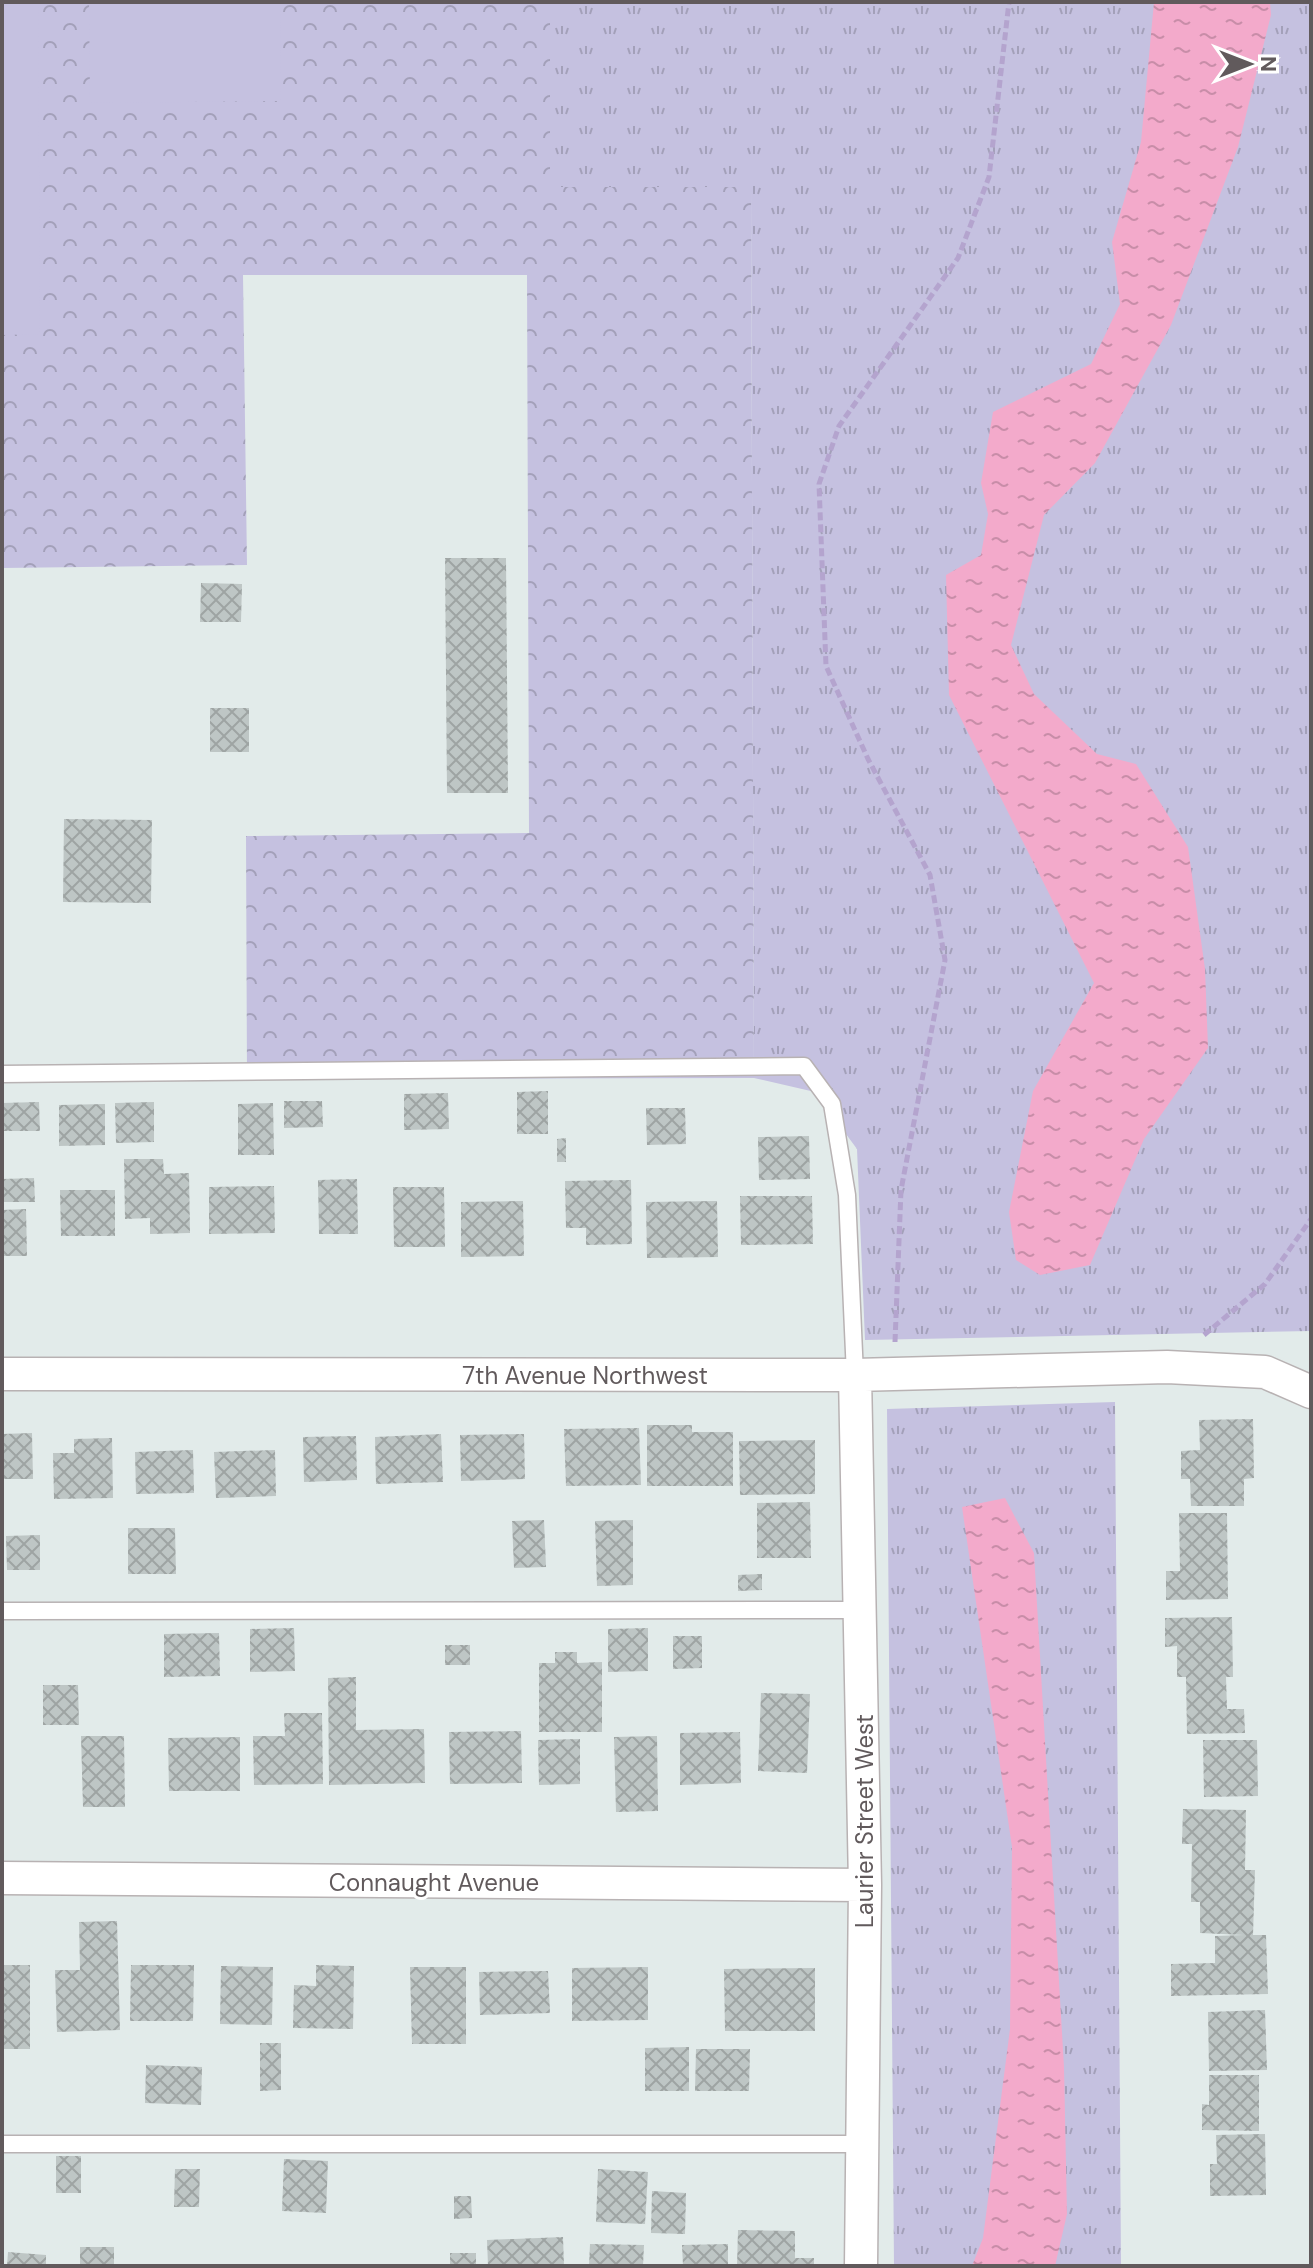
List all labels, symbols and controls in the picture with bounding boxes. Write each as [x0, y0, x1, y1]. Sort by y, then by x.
north arrow [1209, 24, 1289, 104]
text: N [1254, 56, 1283, 72]
street label: 7th Avenue Northwest [462, 1360, 708, 1391]
street label: Laurier Street West [849, 1714, 880, 1928]
street label: Connaught Avenue [329, 1867, 539, 1898]

